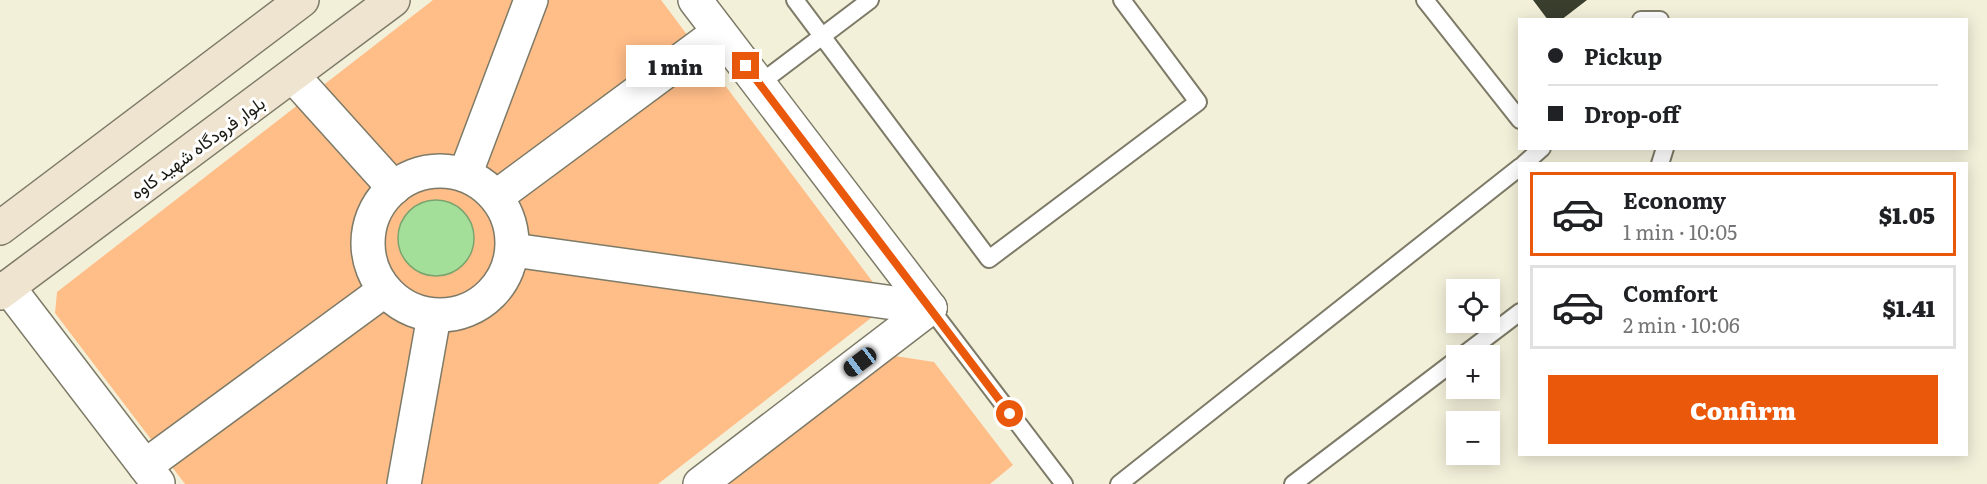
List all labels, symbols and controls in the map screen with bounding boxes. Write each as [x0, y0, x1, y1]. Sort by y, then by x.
text: Pickup [1584, 39, 1662, 72]
callout: 1 min [626, 45, 725, 87]
text: 1 min [648, 51, 703, 81]
route end [732, 52, 759, 79]
street label: بلوار فرودگاه شهید کاوه [124, 89, 270, 205]
text: Drop-off [1584, 97, 1680, 130]
text: Economy [1623, 183, 1726, 216]
icon: car [1551, 187, 1605, 241]
text: $1.05 [1879, 198, 1935, 231]
text: 1 min · 10:05 [1623, 216, 1737, 246]
text: Comfort [1623, 276, 1718, 309]
map controls [1446, 279, 1500, 465]
button: locate [1446, 279, 1500, 333]
icon: car [1551, 280, 1605, 334]
text: $1.41 [1882, 291, 1935, 324]
text: 2 min · 10:06 [1623, 309, 1740, 339]
car [840, 344, 880, 380]
button: + [1446, 345, 1500, 399]
button: Confirm [1548, 375, 1938, 444]
route start [996, 400, 1023, 427]
button: − [1446, 411, 1500, 465]

